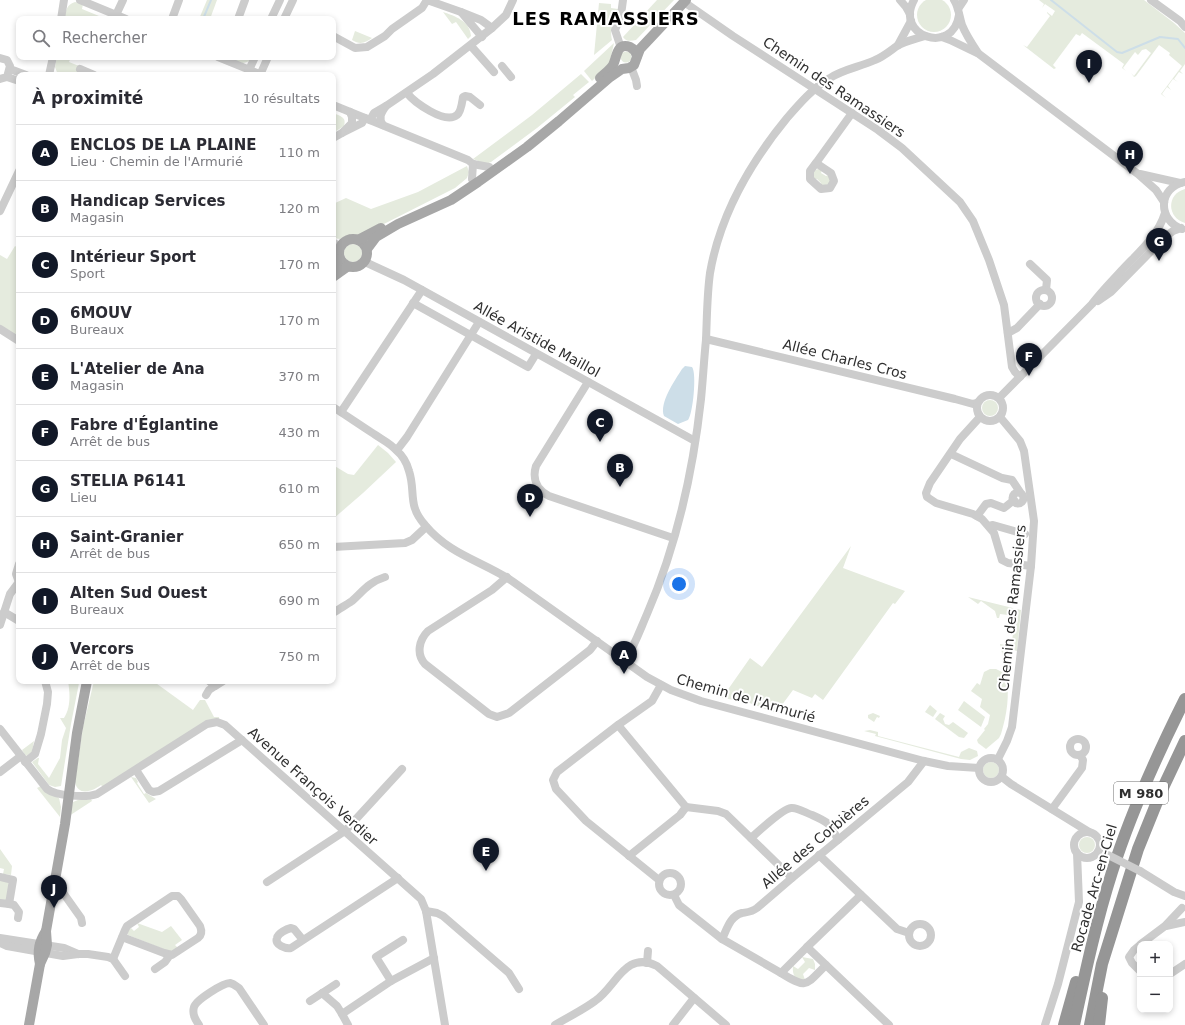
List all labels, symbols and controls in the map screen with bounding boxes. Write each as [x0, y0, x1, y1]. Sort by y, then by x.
district label: LES RAMASSIERS [512, 8, 700, 29]
search box [16, 16, 336, 60]
icon: search [30, 27, 52, 49]
text: Rechercher [62, 29, 147, 47]
street label: Chemin des Ramassiers [760, 33, 908, 141]
pin: I [1076, 50, 1102, 83]
text: À proximité [32, 88, 143, 108]
text: 10 résultats [243, 91, 320, 106]
text: ENCLOS DE LA PLAINE [70, 136, 256, 154]
pin: H [1117, 141, 1143, 174]
text: A [40, 145, 50, 160]
text: 110 m [278, 145, 320, 160]
text: Lieu · Chemin de l'Armurié [70, 154, 243, 169]
text: Handicap Services [70, 192, 226, 210]
text: B [40, 201, 50, 216]
text: 120 m [278, 201, 320, 216]
text: Magasin [70, 210, 124, 225]
pin: G [1146, 228, 1172, 261]
text: Intérieur Sport [70, 248, 196, 266]
text: C [40, 257, 50, 272]
text: 170 m [278, 257, 320, 272]
text: Sport [70, 266, 105, 281]
street label: Allée Aristide Maillol [471, 298, 603, 380]
text: 6MOUV [70, 304, 132, 322]
text: D [40, 313, 50, 328]
text: 170 m [278, 313, 320, 328]
text: Bureaux [70, 322, 124, 337]
street label: Allée Charles Cros [781, 336, 909, 382]
pin: F [1016, 343, 1042, 376]
text: L'Atelier de Ana [70, 360, 205, 378]
text: E [41, 369, 49, 384]
text: 370 m [278, 369, 320, 384]
text: Magasin [70, 378, 124, 393]
pin: C [587, 409, 613, 442]
text: Fabre d'Églantine [70, 416, 218, 434]
text: F [41, 425, 49, 440]
text: 430 m [278, 425, 320, 440]
text: Arrêt de bus [70, 434, 150, 449]
pin: B [607, 454, 633, 487]
text: STELIA P6141 [70, 472, 186, 490]
text: G [40, 481, 50, 496]
text: 610 m [278, 481, 320, 496]
pin: D [517, 484, 543, 517]
text: Lieu [70, 490, 97, 505]
street label: Chemin des Ramassiers [995, 524, 1029, 692]
text: Saint-Granier [70, 528, 183, 546]
text: H [40, 537, 50, 552]
text: 650 m [278, 537, 320, 552]
text: Arrêt de bus [70, 546, 150, 561]
your location [669, 574, 689, 594]
text: Alten Sud Ouest [70, 584, 207, 602]
text: I [43, 593, 47, 608]
text: 690 m [278, 593, 320, 608]
text: Bureaux [70, 602, 124, 617]
text: Vercors [70, 640, 134, 658]
pin: A [611, 641, 637, 674]
text: J [43, 649, 47, 664]
text: 750 m [278, 649, 320, 664]
text: Arrêt de bus [70, 658, 150, 673]
street label: Chemin de l'Armurié [675, 671, 817, 725]
street label: Avenue François Verdier [245, 724, 381, 848]
road number: M 980 [1114, 782, 1168, 804]
street label: Allée des Corbières [758, 792, 872, 892]
street label: Rocade Arc-en-Ciel [1068, 822, 1120, 954]
pin: E [473, 838, 499, 871]
pin: J [41, 875, 67, 908]
map controls [1137, 941, 1173, 1013]
button: + [1137, 941, 1173, 977]
button: − [1137, 977, 1173, 1013]

